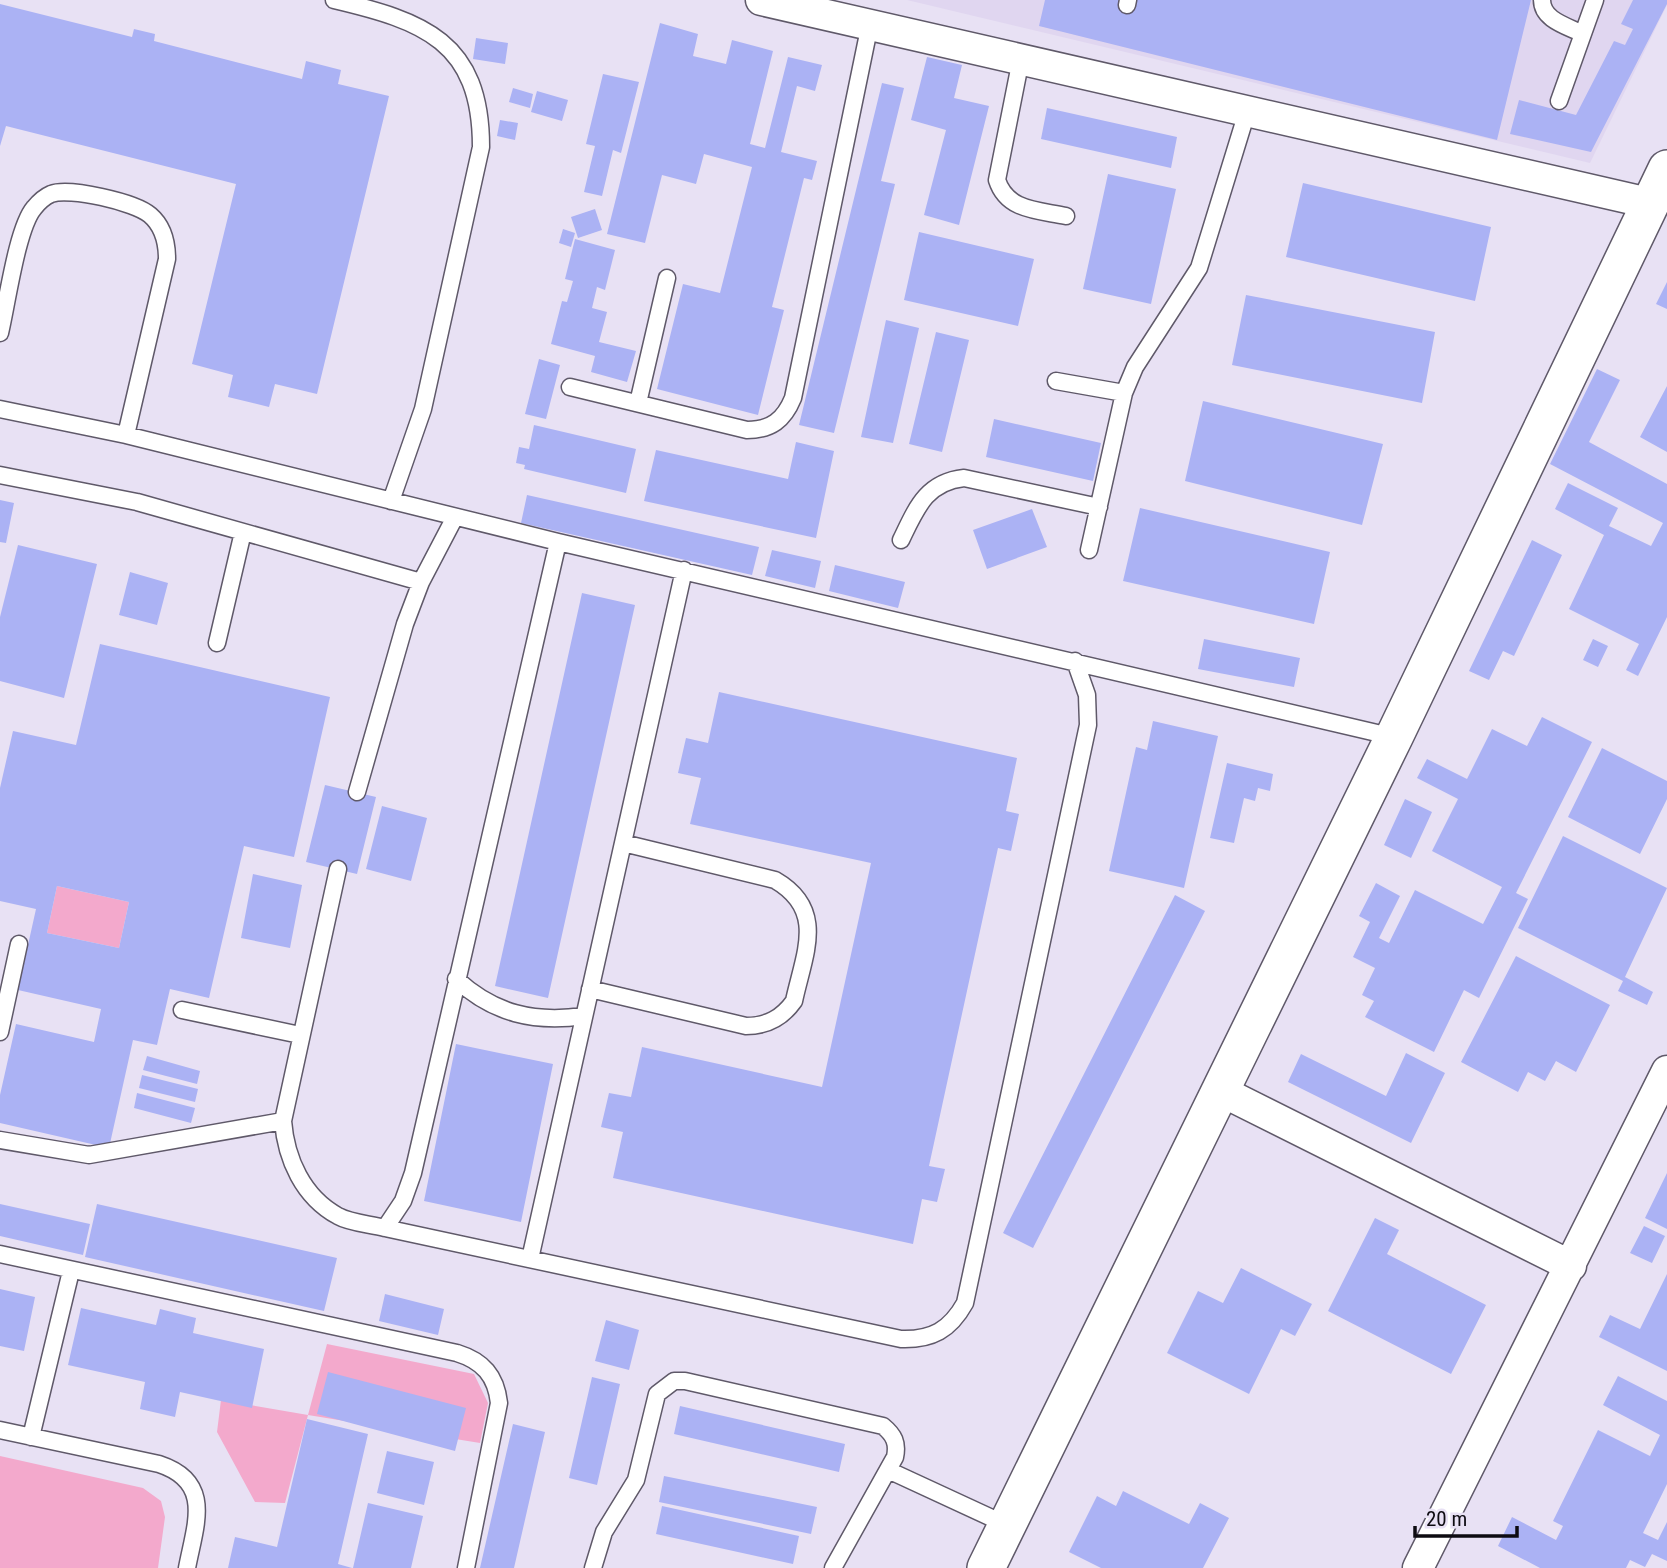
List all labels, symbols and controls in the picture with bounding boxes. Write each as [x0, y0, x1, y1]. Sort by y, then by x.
scale bar [1415, 1494, 1516, 1538]
text: 20 m [1426, 1507, 1467, 1531]

